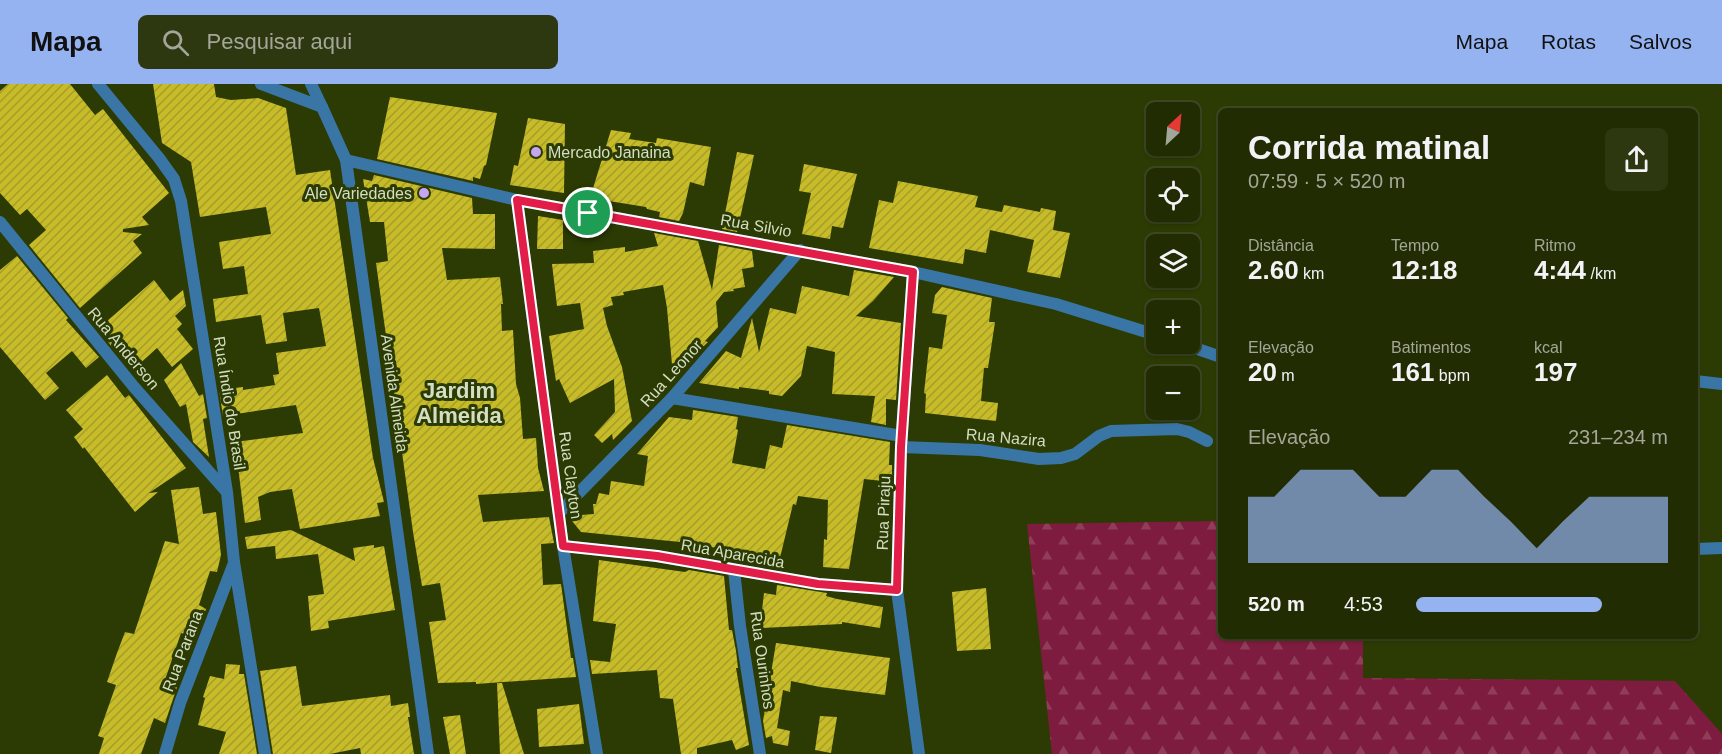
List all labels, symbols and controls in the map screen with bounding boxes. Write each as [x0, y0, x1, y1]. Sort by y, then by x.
search box [138, 15, 558, 69]
text: Mapa [30, 26, 102, 57]
icon: search [159, 26, 192, 59]
text: Pesquisar aqui [207, 29, 352, 54]
text: Mapa [1456, 30, 1508, 53]
text: Rotas [1541, 30, 1596, 53]
text: Salvos [1629, 30, 1692, 53]
north arrow [1146, 102, 1200, 156]
map controls [1146, 102, 1200, 420]
button: share [1605, 128, 1668, 191]
text: Corrida matinal [1248, 129, 1490, 166]
place label: Mercado Janaina [548, 144, 671, 161]
marker: Mercado Janaina [529, 145, 543, 159]
button: locate [1146, 168, 1200, 222]
text: 07:59 · 5 × 520 m [1248, 170, 1405, 192]
place label: Ale Variedades [305, 185, 412, 202]
marker: Ale Variedades [417, 186, 431, 200]
pin [562, 187, 613, 238]
icon: arrive [571, 196, 604, 229]
street label: Rua Silvio [719, 211, 793, 240]
button: layers [1146, 234, 1200, 288]
text: Distância [1248, 237, 1314, 254]
text: Tempo [1391, 237, 1439, 254]
text: Ritmo [1534, 237, 1576, 254]
text: 2.60 [1248, 255, 1299, 285]
text: 12:18 [1391, 255, 1458, 285]
text: 4:44 [1534, 255, 1586, 285]
text: km [1299, 265, 1324, 282]
text: /km [1586, 265, 1616, 282]
button: + [1146, 300, 1200, 354]
street label: Rua Anderson [85, 304, 163, 393]
street label: Avenida Almeida [378, 333, 411, 453]
street label: Rua Índio do Brasil [211, 335, 249, 471]
street label: Rua Leonor [637, 336, 706, 410]
text: Elevação [1248, 339, 1314, 356]
text: Batimentos [1391, 339, 1471, 356]
text: kcal [1534, 339, 1562, 356]
text: 20 [1248, 357, 1277, 387]
text: 161 [1391, 357, 1434, 387]
text: 197 [1534, 357, 1577, 387]
button: − [1146, 366, 1200, 420]
text: m [1277, 367, 1295, 384]
text: bpm [1434, 367, 1470, 384]
district label: Jardim Almeida [416, 378, 503, 428]
street label: Rua Nazira [965, 426, 1047, 449]
text: Elevação [1248, 426, 1330, 448]
text: 231–234 m [1568, 426, 1668, 448]
street label: Rua Clayton [556, 430, 585, 520]
street label: Rua Piraju [874, 475, 893, 551]
street label: Rua Aparecida [680, 536, 786, 571]
text: 520 m [1248, 593, 1305, 615]
text: 4:53 [1344, 593, 1383, 615]
street label: Rua Parana [159, 608, 206, 694]
street label: Rua Ourinhos [747, 610, 778, 710]

